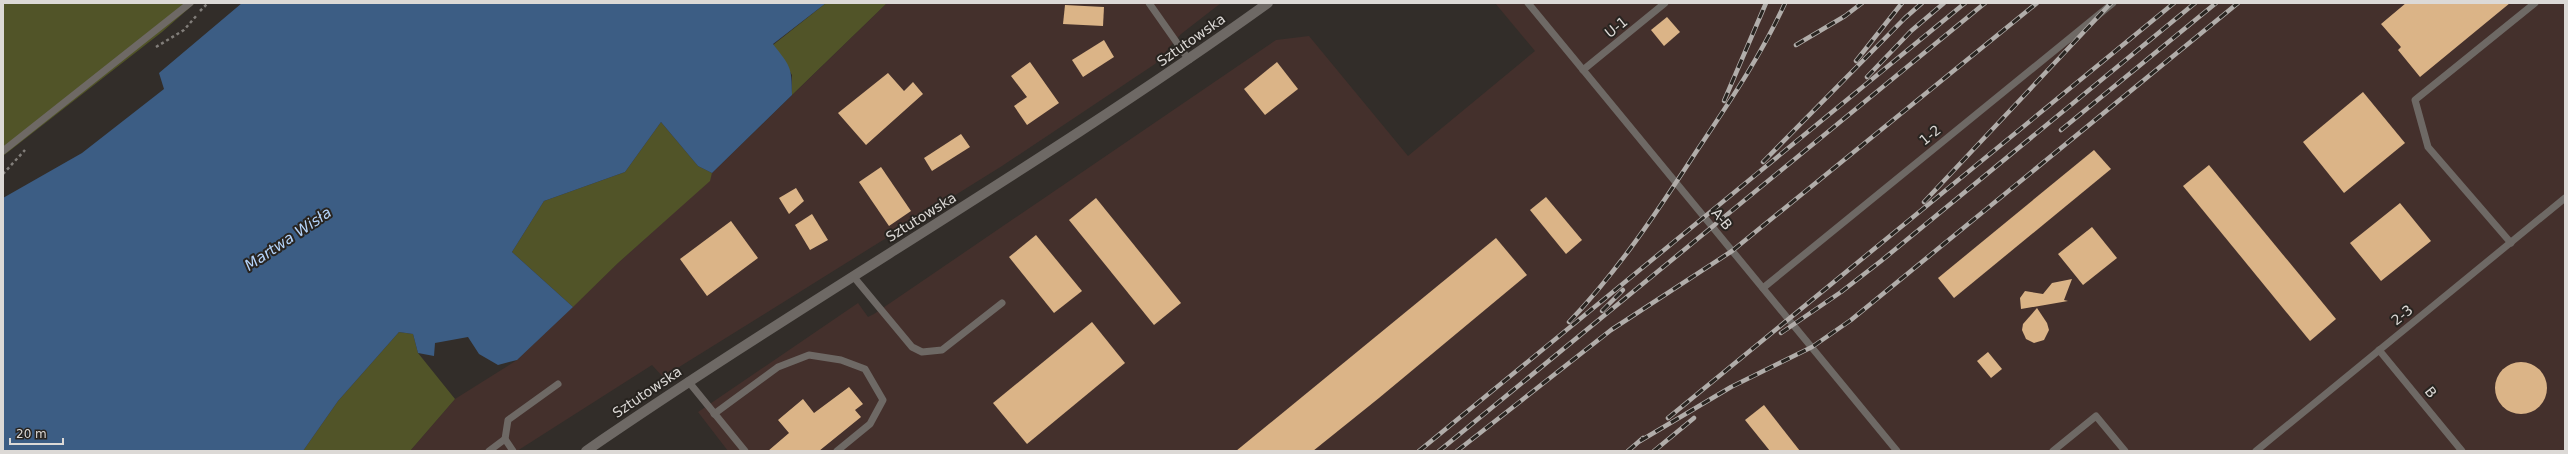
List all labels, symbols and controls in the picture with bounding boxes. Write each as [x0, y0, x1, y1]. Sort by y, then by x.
street label: Sztutowska [1154, 11, 1228, 69]
street label: U-1 [1602, 13, 1630, 41]
street label: 1-2 [1916, 122, 1944, 148]
street label: Sztutowska [883, 189, 959, 245]
water label: Martwa Wisła [241, 203, 335, 275]
street label: A-B [1708, 205, 1736, 233]
street label: 2-3 [2388, 302, 2416, 328]
street label: Sztutowska [609, 363, 685, 421]
street label: B [2422, 383, 2440, 401]
scale bar [10, 420, 63, 446]
text: 20 m [16, 427, 47, 441]

